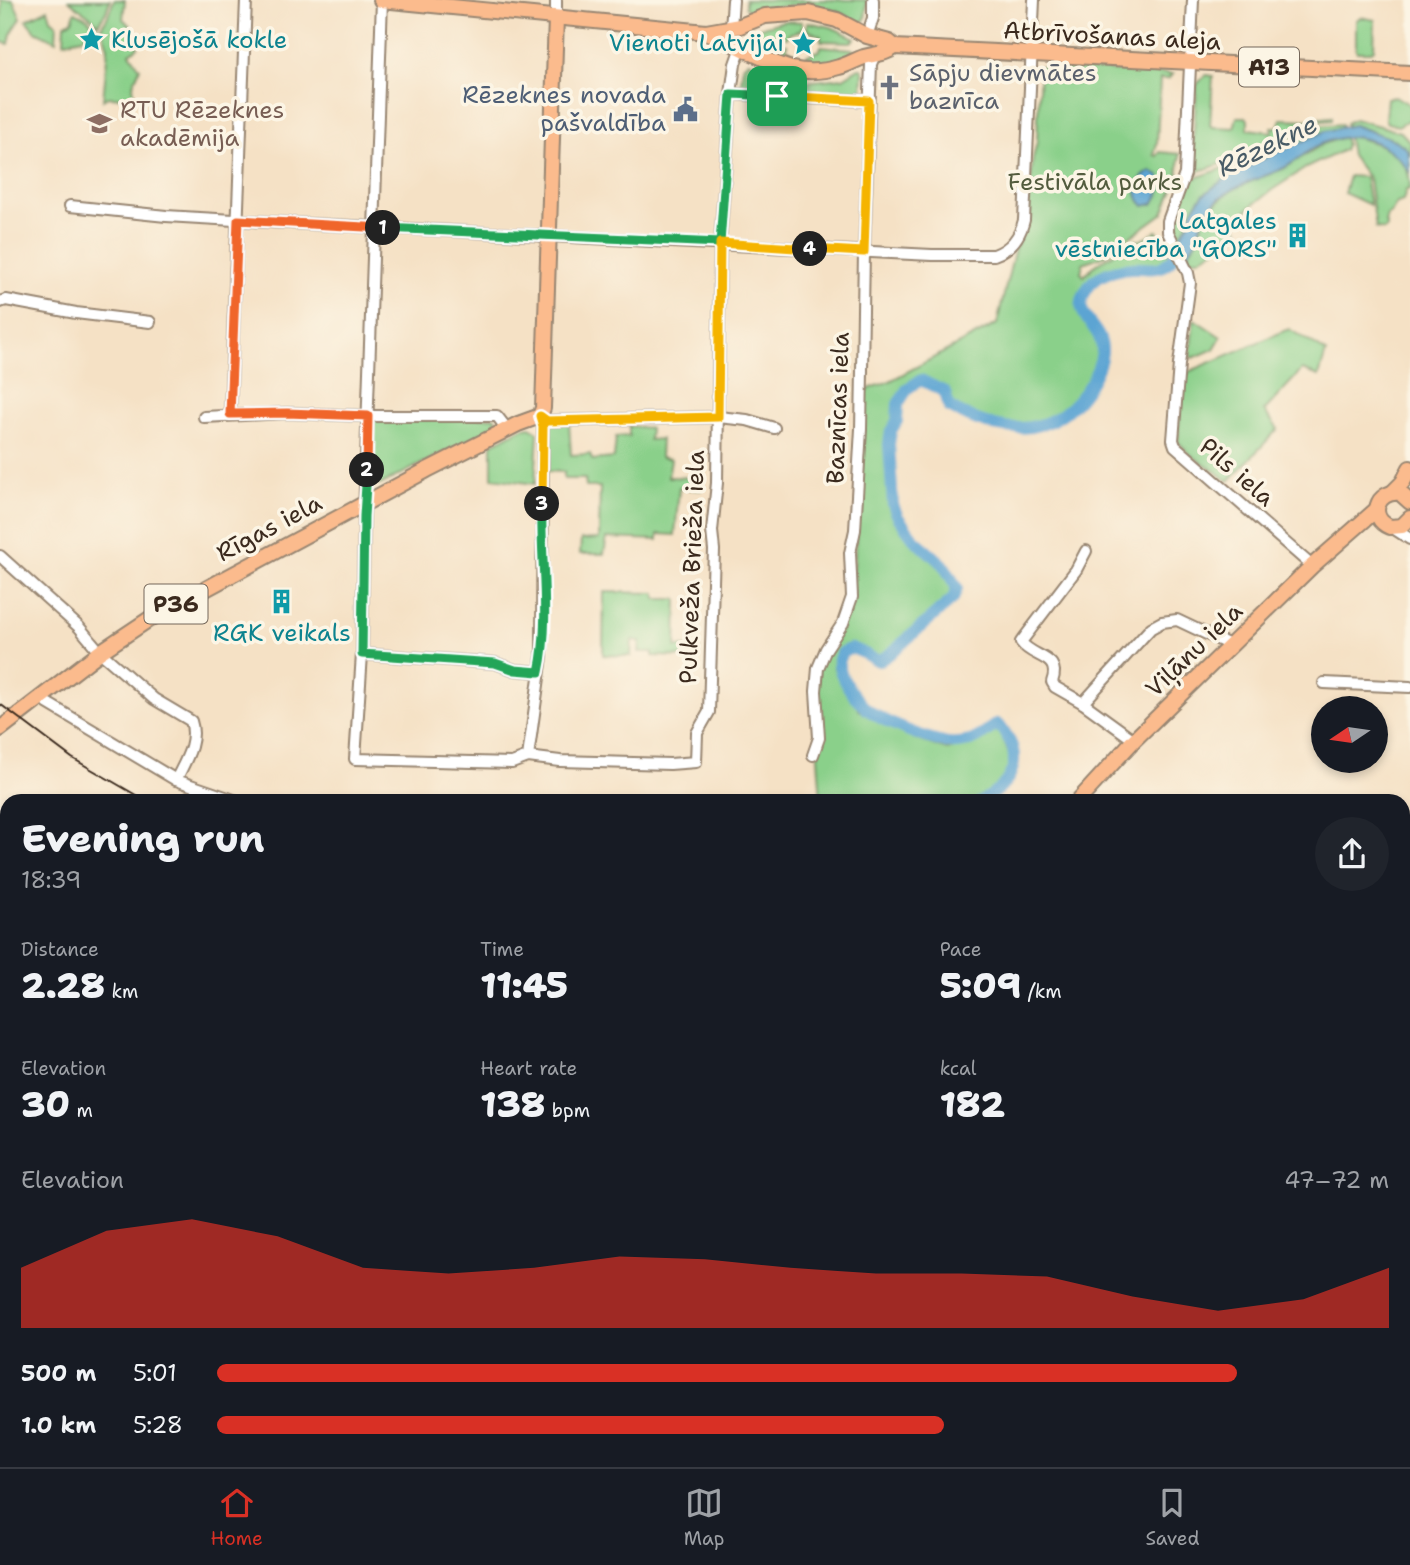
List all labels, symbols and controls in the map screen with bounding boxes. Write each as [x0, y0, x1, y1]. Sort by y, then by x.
street label: Atbrīvošanas aleja [1002, 14, 1222, 58]
place label: Klusējošā kokle [111, 24, 287, 56]
place icon: Klusējošā kokle [77, 26, 105, 54]
place label: Vienoti Latvijai [609, 27, 784, 59]
place icon: Vienoti Latvijai [790, 29, 818, 57]
road number: A13 [1239, 48, 1299, 86]
place label: Sāpju dievmātes baznīca [909, 57, 1097, 117]
pin [747, 66, 807, 126]
church icon: Sāpju dievmātes baznīca [875, 73, 903, 101]
icon: arrive [758, 77, 796, 115]
place label: Rēzeknes novada pašvaldība [462, 79, 666, 139]
place label: RTU Rēzeknes akadēmija [120, 94, 284, 154]
public building icon: Rēzeknes novada pašvaldība [672, 95, 700, 123]
water label: Rēzekne [1211, 106, 1323, 184]
school or university icon: RTU Rēzeknes akadēmija [86, 110, 114, 138]
park label: Festivāla parks [1008, 166, 1182, 198]
place label: Latgales vēstniecība "GORS" [1055, 205, 1277, 265]
pin: 1 [366, 210, 400, 246]
text: 1 [378, 215, 387, 240]
building icon: Latgales vēstniecība "GORS" [1283, 221, 1311, 249]
pin: 4 [792, 232, 828, 266]
text: 4 [803, 236, 816, 261]
street label: Baznīcas iela [819, 331, 857, 484]
street label: Pils iela [1193, 431, 1281, 514]
street label: Pulkveža Brieža iela [672, 449, 712, 684]
pin: 2 [350, 452, 384, 488]
text: 2 [360, 457, 373, 482]
pin: 3 [524, 486, 560, 522]
street label: Rīgas iela [211, 487, 327, 569]
text: 3 [535, 491, 548, 516]
road number: P36 [144, 584, 208, 624]
building icon: RGK veikals [268, 588, 296, 616]
street label: Viļānu iela [1139, 596, 1249, 704]
place label: RGK veikals [213, 617, 351, 649]
north arrow [1311, 696, 1388, 774]
map controls [1311, 696, 1388, 773]
text: Evening run [21, 813, 264, 864]
button: share [1315, 817, 1389, 891]
text: 18:39 [21, 865, 81, 895]
text: Distance [21, 937, 99, 962]
text: Time [480, 937, 524, 962]
text: Pace [940, 937, 981, 962]
text: 2.28 [21, 962, 105, 1009]
text: 11:45 [480, 962, 568, 1009]
text: 5:09 [940, 962, 1021, 1009]
text: km [105, 979, 138, 1004]
text: /km [1021, 979, 1062, 1004]
text: Elevation [21, 1056, 106, 1081]
text: Heart rate [480, 1056, 577, 1081]
text: kcal [940, 1056, 977, 1081]
text: 30 [21, 1081, 70, 1128]
text: 138 [480, 1081, 545, 1128]
text: 182 [940, 1081, 1005, 1128]
text: m [70, 1098, 93, 1123]
text: bpm [545, 1098, 590, 1123]
text: Elevation [21, 1165, 124, 1195]
text: 47–72 m [1284, 1165, 1389, 1195]
text: 500 m [21, 1358, 96, 1388]
text: 5:01 [133, 1358, 177, 1388]
text: 1.0 km [21, 1410, 96, 1440]
text: 5:28 [133, 1410, 183, 1440]
tab: Home [211, 1484, 263, 1551]
tab: Map [684, 1484, 724, 1551]
tab: Saved [1146, 1484, 1199, 1551]

